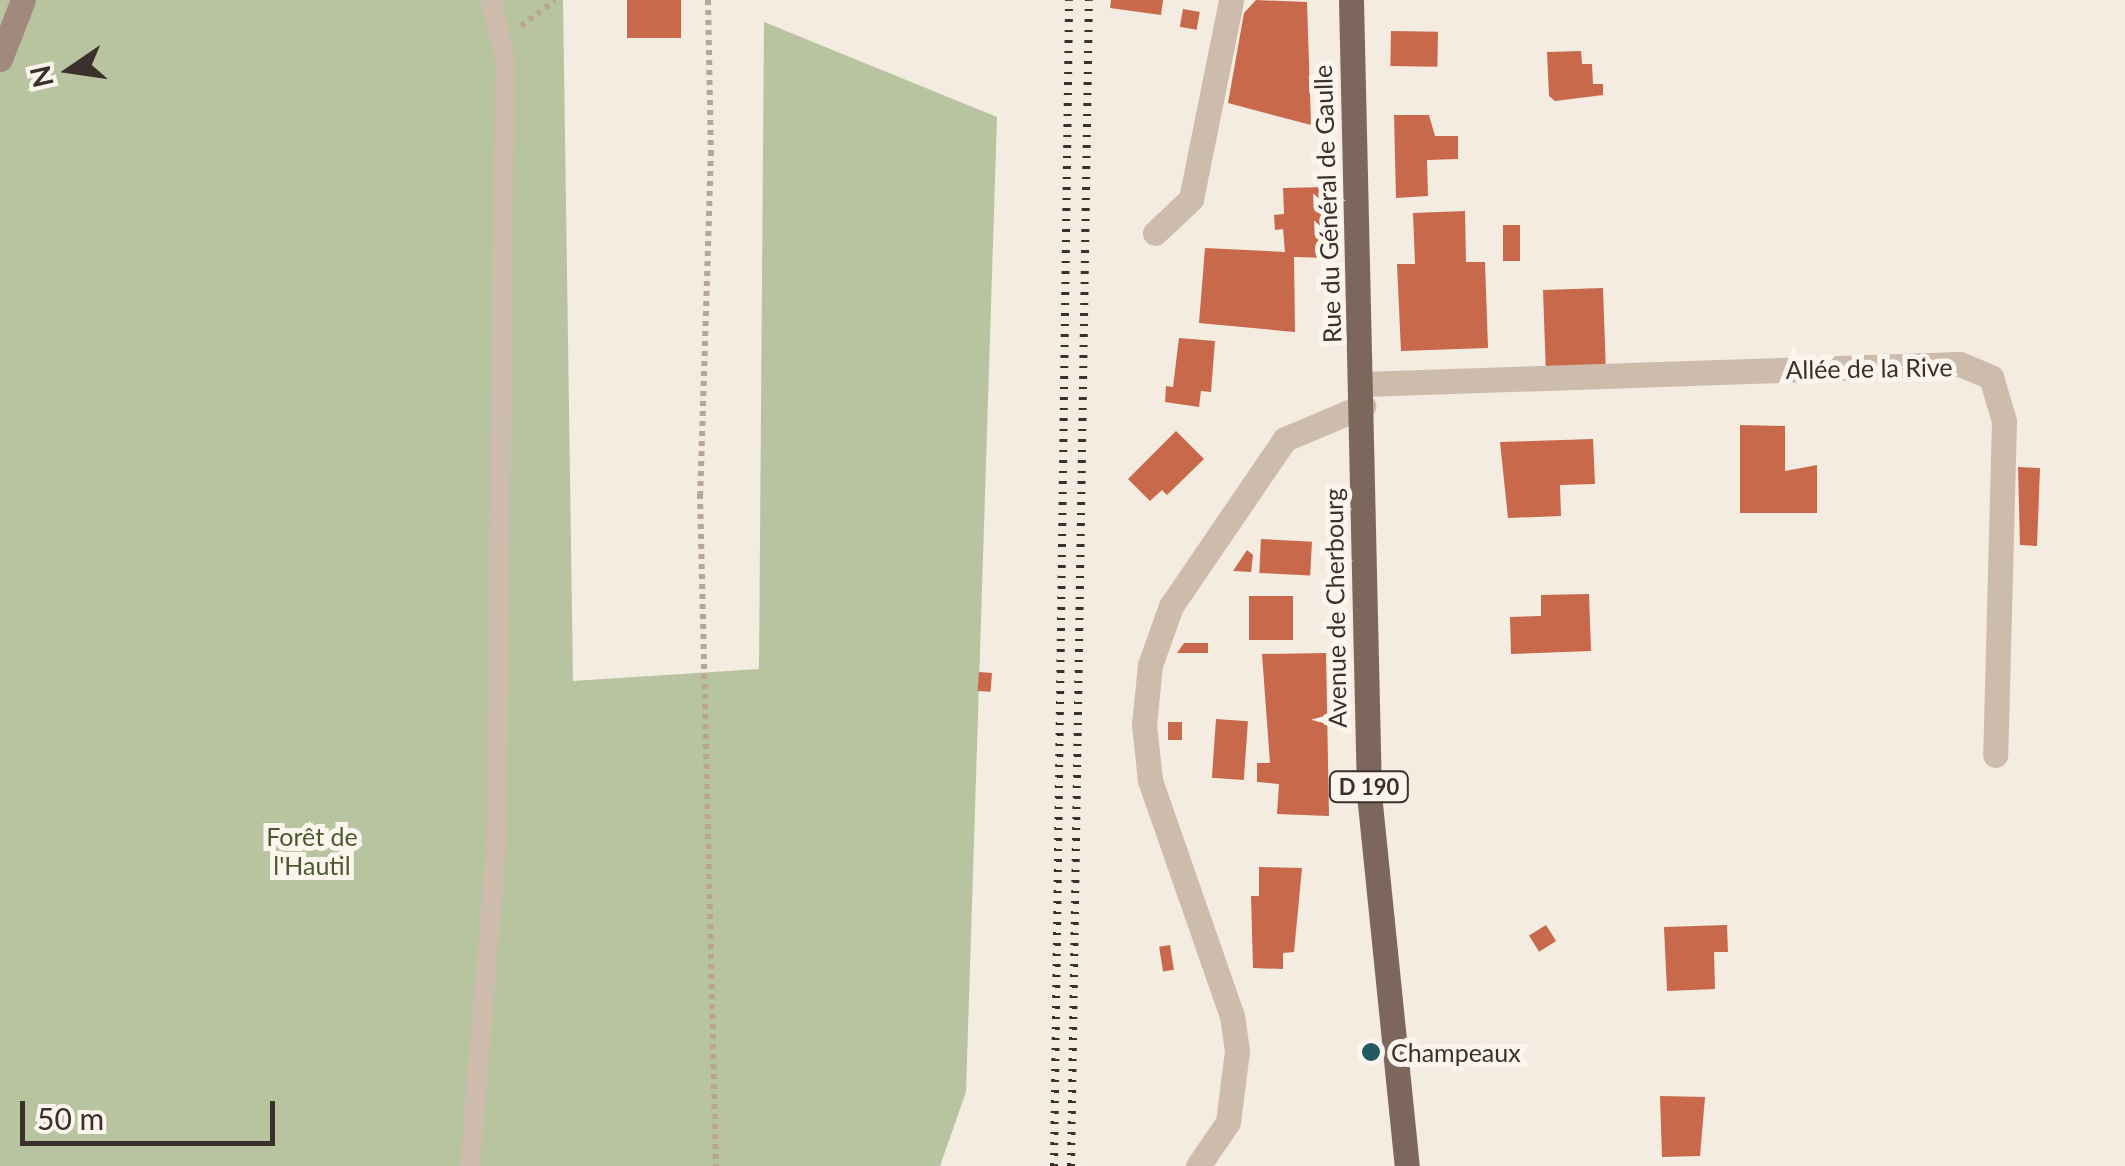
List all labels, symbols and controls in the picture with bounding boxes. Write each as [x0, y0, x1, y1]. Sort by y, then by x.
north arrow [20, 20, 120, 120]
text: N [22, 62, 60, 91]
street label: Rue du Général de Gaulle [1307, 64, 1347, 344]
street label: Allée de la Rive [1785, 352, 1953, 384]
street label: Avenue de Cherbourg [1318, 488, 1352, 728]
road number: D 190 [1326, 770, 1412, 804]
park label: Forêt de l'Hautil [266, 822, 358, 881]
place label: Champeaux [1391, 1037, 1521, 1067]
marker: Champeaux [1360, 1041, 1382, 1063]
scale bar [25, 1081, 280, 1143]
text: 50 m [37, 1100, 104, 1136]

